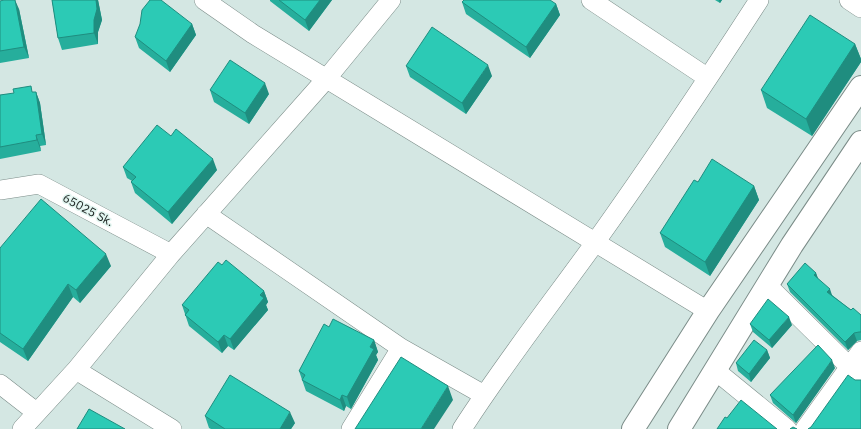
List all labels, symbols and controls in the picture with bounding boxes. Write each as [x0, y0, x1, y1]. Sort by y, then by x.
street label: 65025 Sk. [60, 190, 116, 229]

